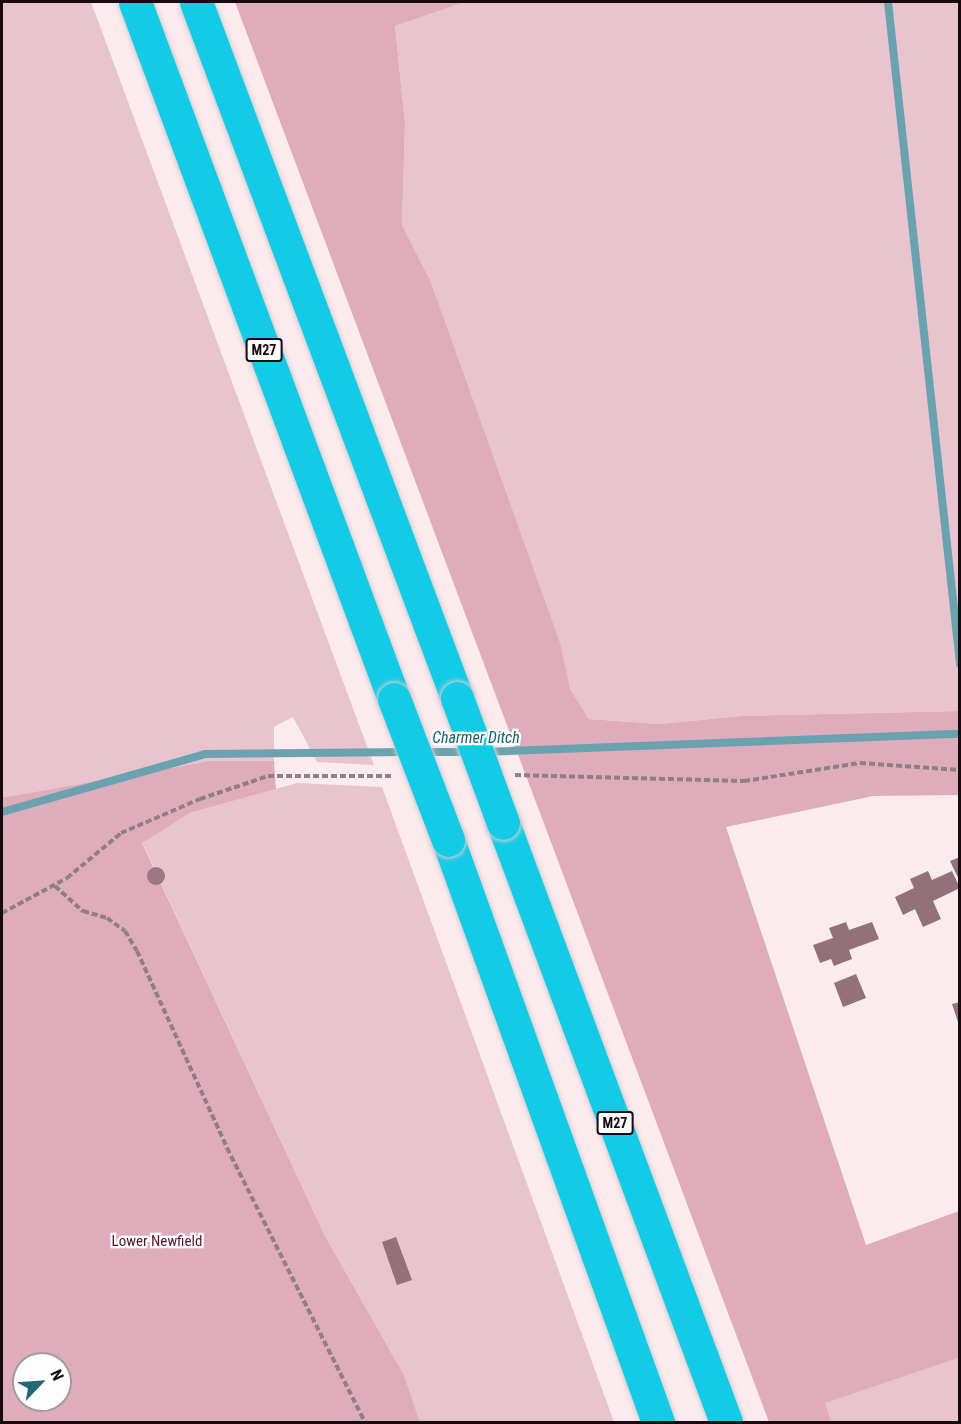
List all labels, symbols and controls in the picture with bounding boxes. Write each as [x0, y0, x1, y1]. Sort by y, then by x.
road number: M27 [244, 339, 284, 361]
water label: Charmer Ditch [432, 728, 520, 748]
road number: M27 [596, 1112, 634, 1134]
park label: Lower Newfield [112, 1233, 202, 1251]
north arrow [12, 1352, 72, 1412]
text: N [46, 1367, 68, 1383]

